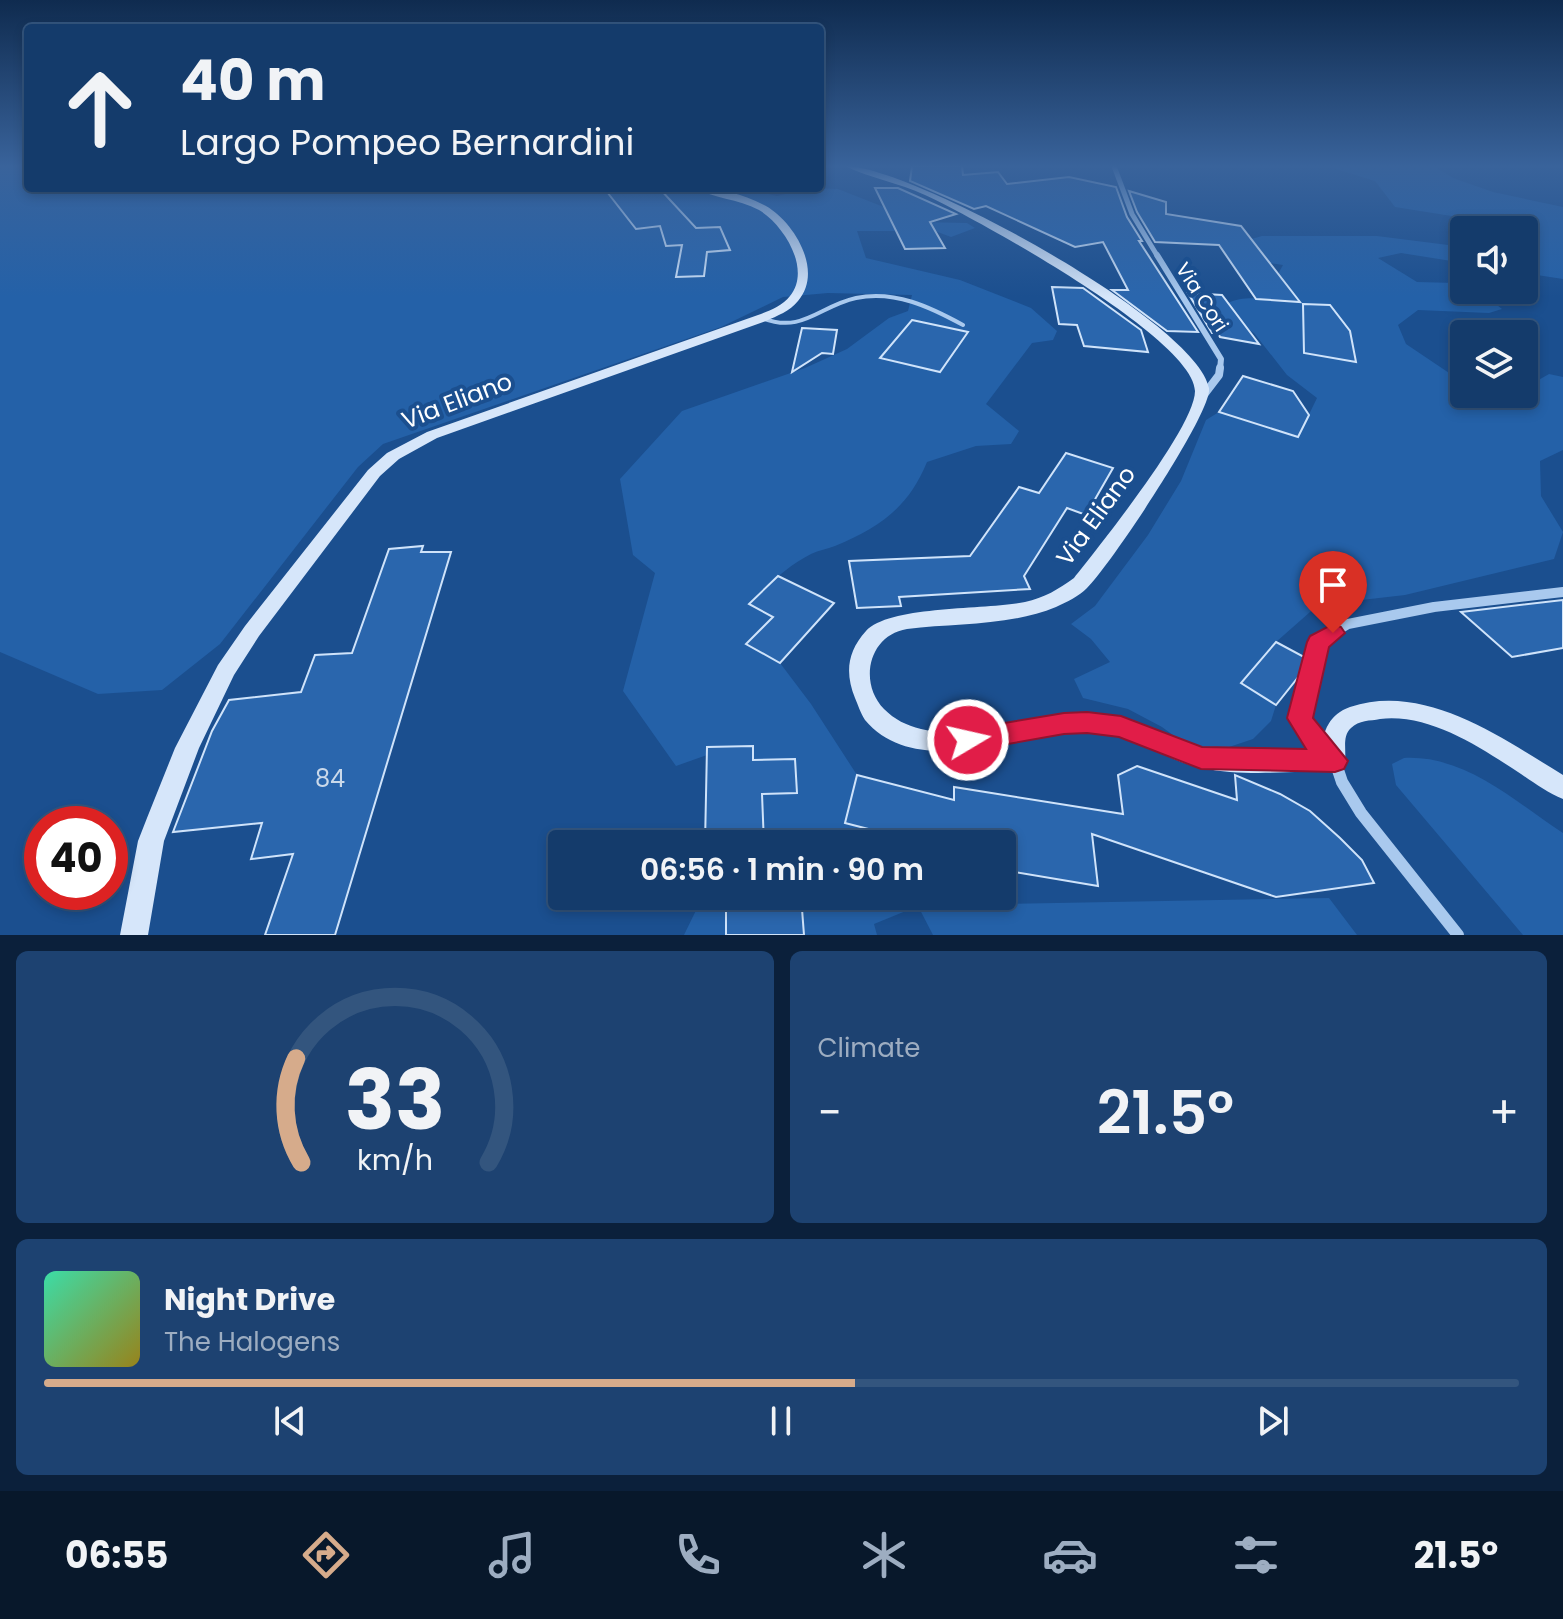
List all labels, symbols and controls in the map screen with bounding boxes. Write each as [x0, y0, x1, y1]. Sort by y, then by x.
text: 40 m [180, 41, 326, 120]
icon: ahead [48, 56, 152, 160]
text: Largo Pompeo Bernardini [180, 117, 634, 168]
map controls [1450, 216, 1538, 408]
button: sound [1450, 216, 1538, 304]
street label: Via Cori [1169, 257, 1235, 337]
button: layers [1450, 320, 1538, 408]
street label: Via Eliano [397, 364, 517, 437]
street label: Via Eliano [1048, 459, 1143, 572]
pin [1299, 551, 1367, 633]
icon: arrive [1311, 563, 1355, 607]
position arrow [926, 698, 1010, 782]
house number: 84 [315, 762, 345, 795]
speed limit sign: 40 [24, 806, 128, 910]
text: 06:56 · 1 min · 90 m [640, 848, 924, 891]
text: Climate [818, 1030, 920, 1066]
text: 33 [344, 1042, 445, 1158]
text: 21.5° [1097, 1071, 1234, 1155]
text: − [818, 1082, 842, 1143]
text: + [1489, 1082, 1519, 1143]
text: km/h [357, 1140, 433, 1180]
text: Night Drive [164, 1278, 335, 1321]
text: The Halogens [164, 1324, 340, 1360]
icon: previous [268, 1399, 312, 1443]
icon: pause [759, 1399, 803, 1443]
icon: next [1251, 1399, 1295, 1443]
icon: directions [298, 1527, 354, 1583]
icon: music [484, 1527, 540, 1583]
icon: phone [670, 1527, 726, 1583]
icon: climate [856, 1527, 912, 1583]
icon: car [1042, 1527, 1098, 1583]
icon: filters [1228, 1527, 1284, 1583]
text: 06:55 [65, 1530, 168, 1581]
text: 21.5° [1414, 1530, 1498, 1581]

